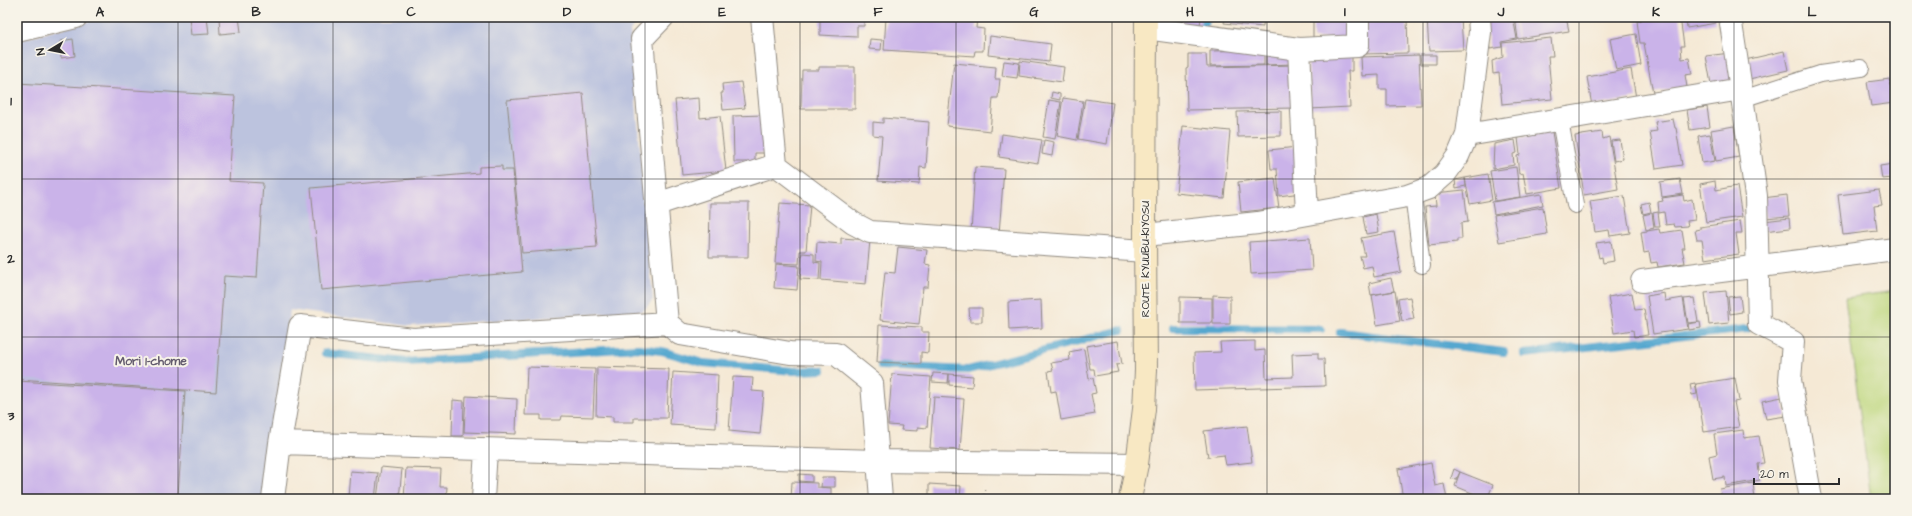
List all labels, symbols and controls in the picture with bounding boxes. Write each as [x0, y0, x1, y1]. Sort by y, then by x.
text: A [96, 3, 105, 21]
text: B [251, 3, 261, 21]
text: C [406, 3, 416, 21]
text: D [563, 3, 572, 21]
text: E [718, 3, 726, 21]
text: F [873, 3, 883, 21]
text: G [1029, 3, 1039, 21]
text: H [1186, 3, 1194, 21]
text: I [1344, 3, 1346, 21]
text: J [1497, 3, 1505, 21]
text: K [1652, 3, 1660, 21]
text: L [1807, 3, 1817, 21]
north arrow [30, 30, 70, 70]
text: N [33, 47, 49, 56]
text: 1 [10, 92, 12, 110]
street label: ROUTE KYUUBU-KIYOSU [1138, 201, 1153, 317]
text: 2 [6, 250, 15, 268]
district label: Mori 1-chome [115, 353, 187, 370]
text: 3 [7, 407, 15, 425]
scale bar [1754, 460, 1839, 486]
text: 20 m [1760, 466, 1789, 483]

